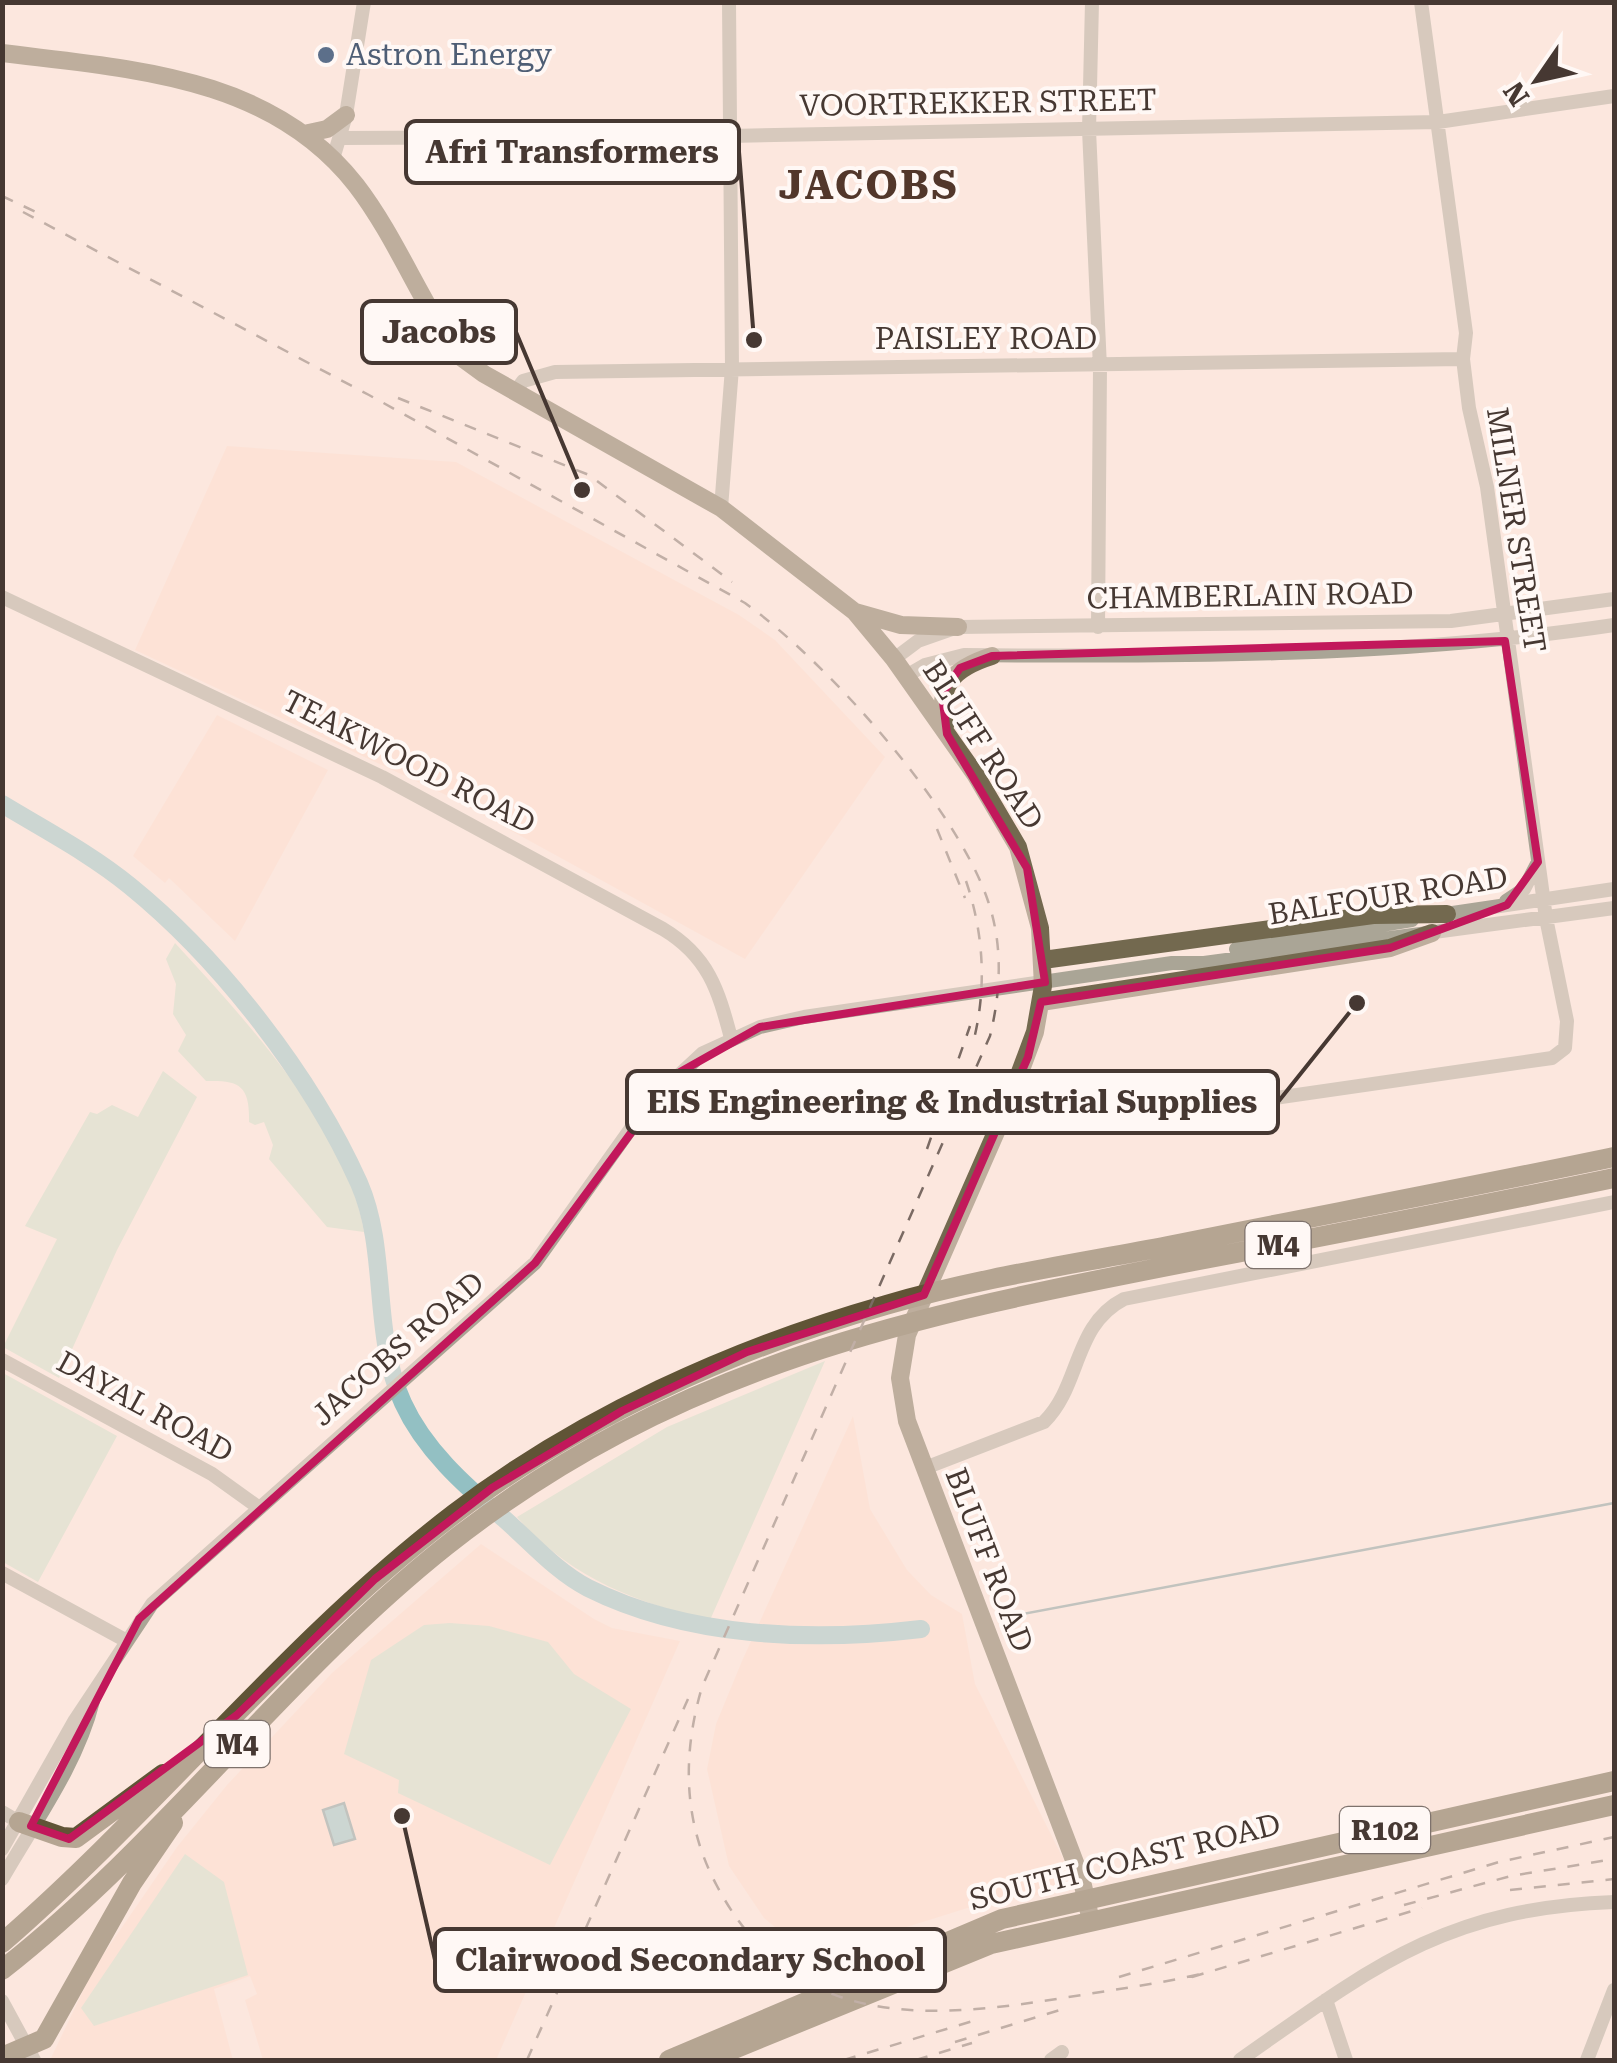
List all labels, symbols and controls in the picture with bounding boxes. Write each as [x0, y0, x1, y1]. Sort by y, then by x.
north arrow [1487, 30, 1587, 130]
place label: Astron Energy [346, 37, 552, 72]
marker: Astron Energy [315, 44, 337, 66]
text: N [1497, 76, 1536, 112]
street label: VOORTREKKER STREET [799, 82, 1157, 123]
callout: Afri Transformers [406, 121, 739, 183]
text: Afri Transformers [425, 133, 719, 171]
district label: JACOBS [779, 162, 959, 209]
callout: Jacobs [362, 301, 516, 363]
text: Jacobs [382, 313, 496, 351]
street label: PAISLEY ROAD [875, 321, 1097, 356]
street label: MILNER STREET [1480, 405, 1553, 655]
street label: CHAMBERLAIN ROAD [1086, 575, 1414, 616]
street label: BLUFF ROAD [916, 654, 1051, 836]
street label: TEAKWOOD ROAD [277, 683, 541, 840]
street label: BALFOUR ROAD [1266, 859, 1510, 932]
callout: EIS Engineering & Industrial Supplies [627, 1071, 1278, 1133]
text: EIS Engineering & Industrial Supplies [647, 1083, 1257, 1121]
road number: M4 [1246, 1222, 1310, 1268]
street label: JACOBS ROAD [304, 1264, 491, 1433]
street label: DAYAL ROAD [51, 1344, 239, 1469]
street label: BLUFF ROAD [938, 1463, 1041, 1657]
road number: M4 [204, 1721, 270, 1767]
street label: SOUTH COAST ROAD [966, 1806, 1284, 1917]
road number: R102 [1340, 1807, 1430, 1853]
callout: Clairwood Secondary School [435, 1929, 945, 1991]
text: Clairwood Secondary School [455, 1941, 926, 1979]

